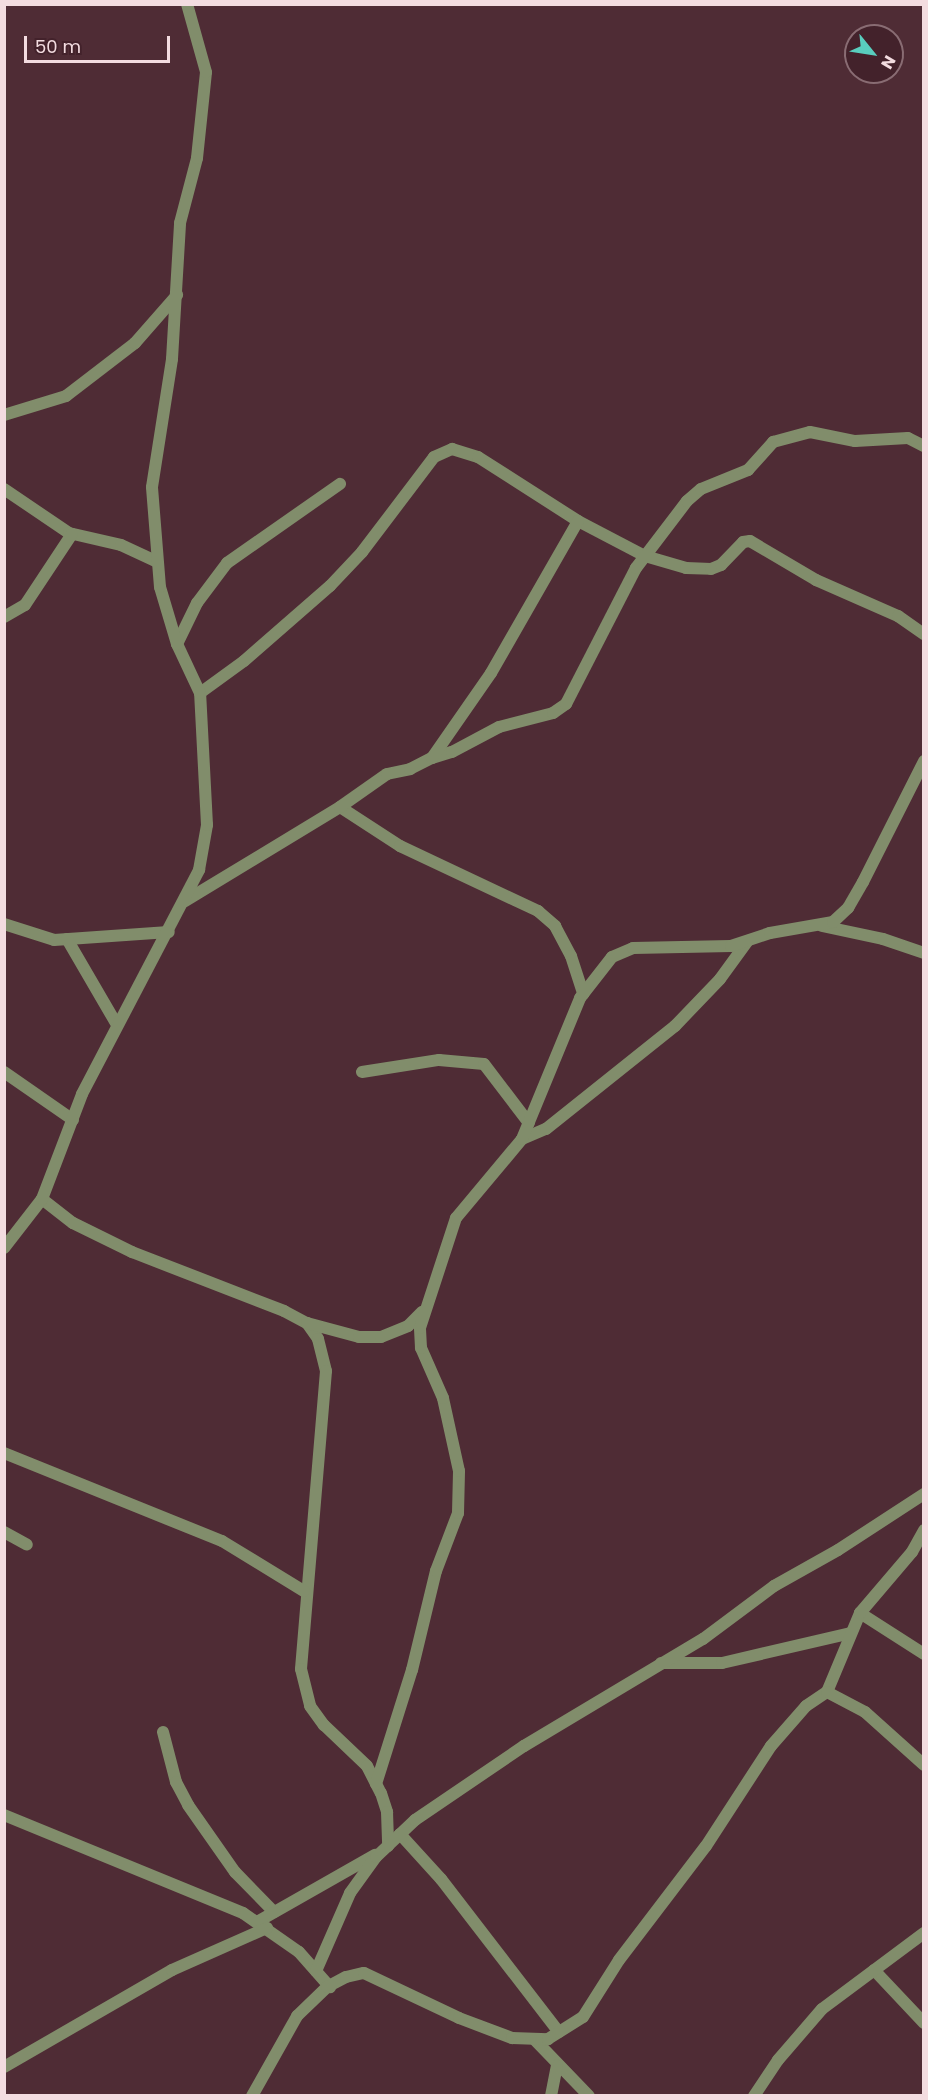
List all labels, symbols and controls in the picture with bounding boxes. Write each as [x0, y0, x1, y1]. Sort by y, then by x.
scale bar [27, 24, 172, 62]
north arrow [844, 24, 904, 84]
text: 50 m [35, 34, 81, 59]
text: N [875, 51, 901, 73]

